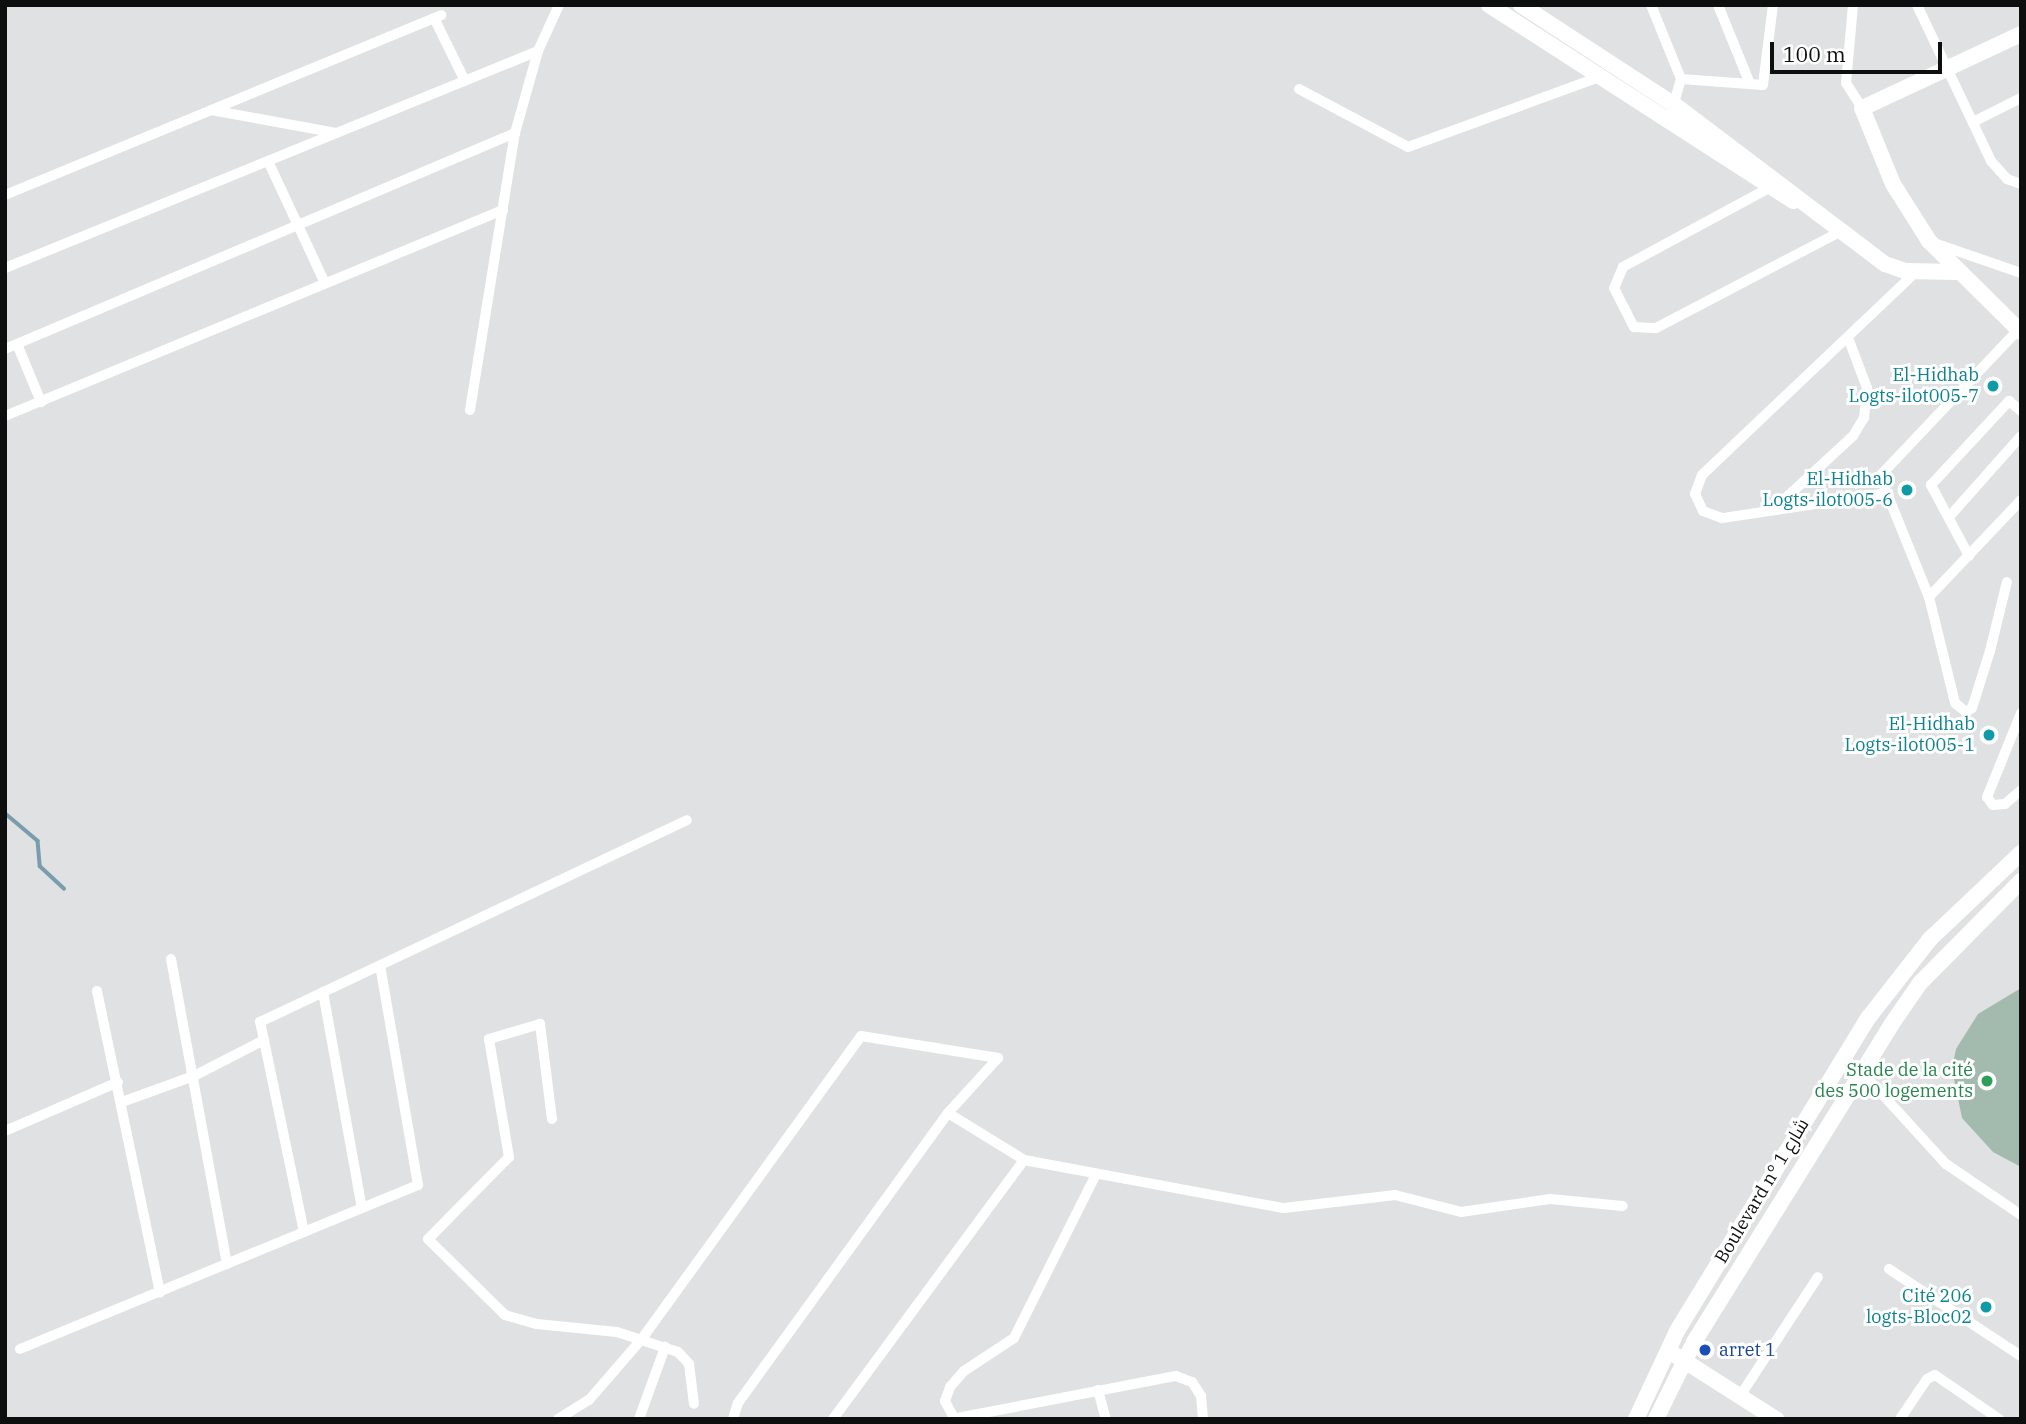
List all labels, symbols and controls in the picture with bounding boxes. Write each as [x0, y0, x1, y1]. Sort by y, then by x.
scale bar [1774, 28, 1946, 72]
text: 100 m [1783, 40, 1846, 68]
place label: El-Hidhab Logts-ilot005-7 [1848, 365, 1979, 408]
marker: El-Hidhab Logts-ilot005-7 [1985, 378, 2001, 394]
place label: El-Hidhab Logts-ilot005-6 [1762, 469, 1893, 512]
marker: El-Hidhab Logts-ilot005-6 [1899, 482, 1915, 498]
place label: El-Hidhab Logts-ilot005-1 [1844, 714, 1975, 756]
marker: El-Hidhab Logts-ilot005-1 [1981, 727, 1997, 743]
place label: Stade de la cité des 500 logements [1815, 1060, 1973, 1102]
marker: Stade de la cité des 500 logements [1979, 1073, 1995, 1089]
street label: Boulevard n° شارع 1 [1710, 1115, 1814, 1267]
place label: Cité 206 logts-Bloc02 [1866, 1286, 1972, 1328]
marker: Cité 206 logts-Bloc02 [1978, 1299, 1994, 1315]
place label: arret 1 [1719, 1339, 1776, 1361]
marker: arret 1 [1697, 1342, 1713, 1358]

